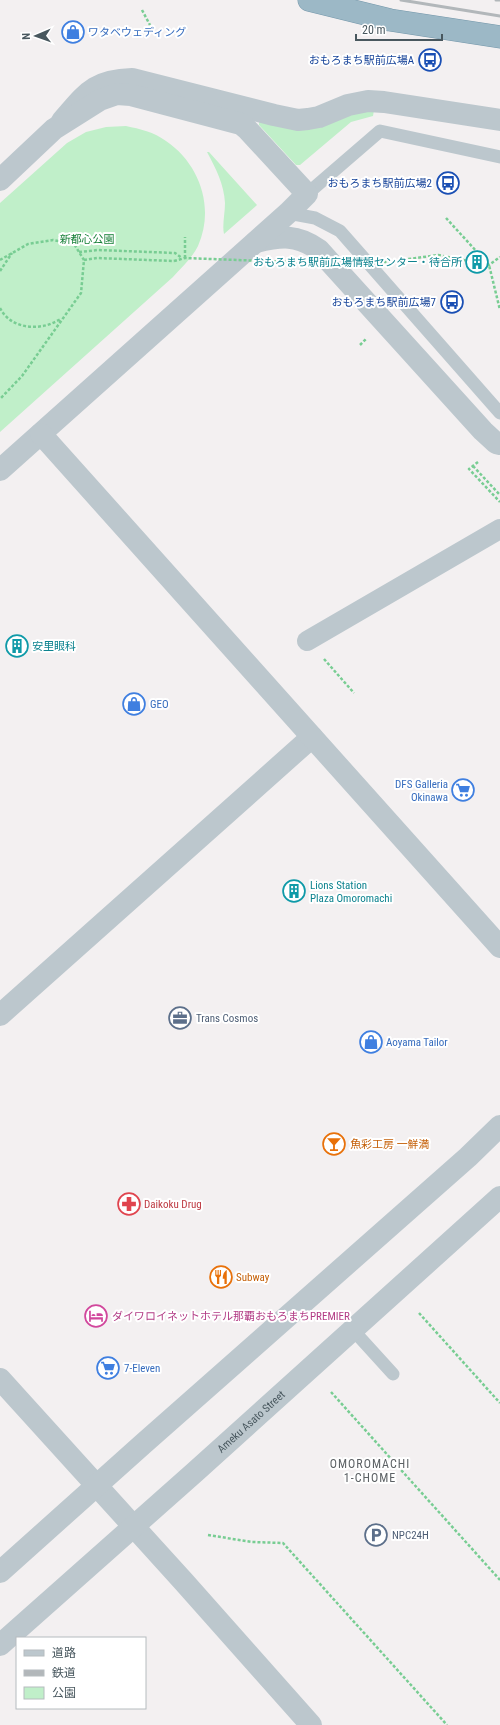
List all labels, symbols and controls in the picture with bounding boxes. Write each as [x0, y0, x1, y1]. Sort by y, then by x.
north arrow [16, 16, 56, 56]
scale bar [356, 16, 442, 42]
shop icon: ワタベウェディング [60, 19, 86, 45]
text: 20 m [362, 23, 386, 37]
place label: ワタベウェディング [88, 26, 186, 39]
text: N [20, 32, 33, 40]
bus stop icon: おもろまち駅前広場A [417, 47, 443, 73]
place label: おもろまち駅前広場A [309, 54, 415, 67]
bus stop icon: おもろまち駅前広場2 [435, 170, 461, 196]
place label: おもろまち駅前広場2 [328, 177, 432, 190]
park label: 新都心公園 [60, 233, 115, 246]
building icon: おもろまち駅前広場情報センター・待合所 [464, 249, 490, 275]
place label: おもろまち駅前広場情報センター・待合所 [253, 256, 463, 269]
bus stop icon: おもろまち駅前広場7 [439, 289, 465, 315]
place label: おもろまち駅前広場7 [332, 296, 436, 309]
building icon: 安里眼科 [4, 633, 30, 659]
place label: 安里眼科 [32, 640, 76, 653]
shop icon: GEO [121, 691, 147, 717]
place label: GEO [150, 698, 169, 711]
supermarket icon: DFS Galleria Okinawa [450, 777, 476, 803]
place label: DFS Galleria Okinawa [395, 778, 448, 804]
building icon: Lions Station Plaza Omoromachi [281, 878, 307, 904]
place label: Lions Station Plaza Omoromachi [310, 879, 392, 905]
office icon: Trans Cosmos [167, 1005, 193, 1031]
place label: Trans Cosmos [196, 1012, 258, 1025]
shop icon: Aoyama Tailor [358, 1029, 384, 1055]
place label: Aoyama Tailor [386, 1036, 448, 1049]
bar icon: 魚彩工房 一鮮満 [321, 1131, 347, 1157]
place label: 魚彩工房 一鮮満 [350, 1138, 430, 1151]
pharmacy icon: Daikoku Drug [116, 1191, 142, 1217]
place label: Daikoku Drug [144, 1198, 202, 1211]
restaurant icon: Subway [208, 1264, 234, 1290]
place label: Subway [236, 1271, 270, 1284]
hotel icon: ダイワロイネットホテル那覇おもろまちPREMIER [83, 1303, 109, 1329]
place label: ダイワロイネットホテル那覇おもろまちPREMIER [112, 1310, 350, 1323]
supermarket icon: 7-Eleven [95, 1355, 121, 1381]
place label: 7-Eleven [124, 1362, 160, 1375]
street label: Ameku Asato Street [215, 1388, 288, 1456]
district label: OMOROMACHI 1-CHOME [330, 1457, 410, 1485]
parking icon: NPC24H [363, 1522, 389, 1548]
place label: NPC24H [392, 1529, 429, 1542]
legend [16, 1637, 146, 1709]
text: 道路 [52, 1646, 76, 1660]
text: 鉄道 [52, 1666, 76, 1680]
text: 公園 [52, 1686, 76, 1700]

